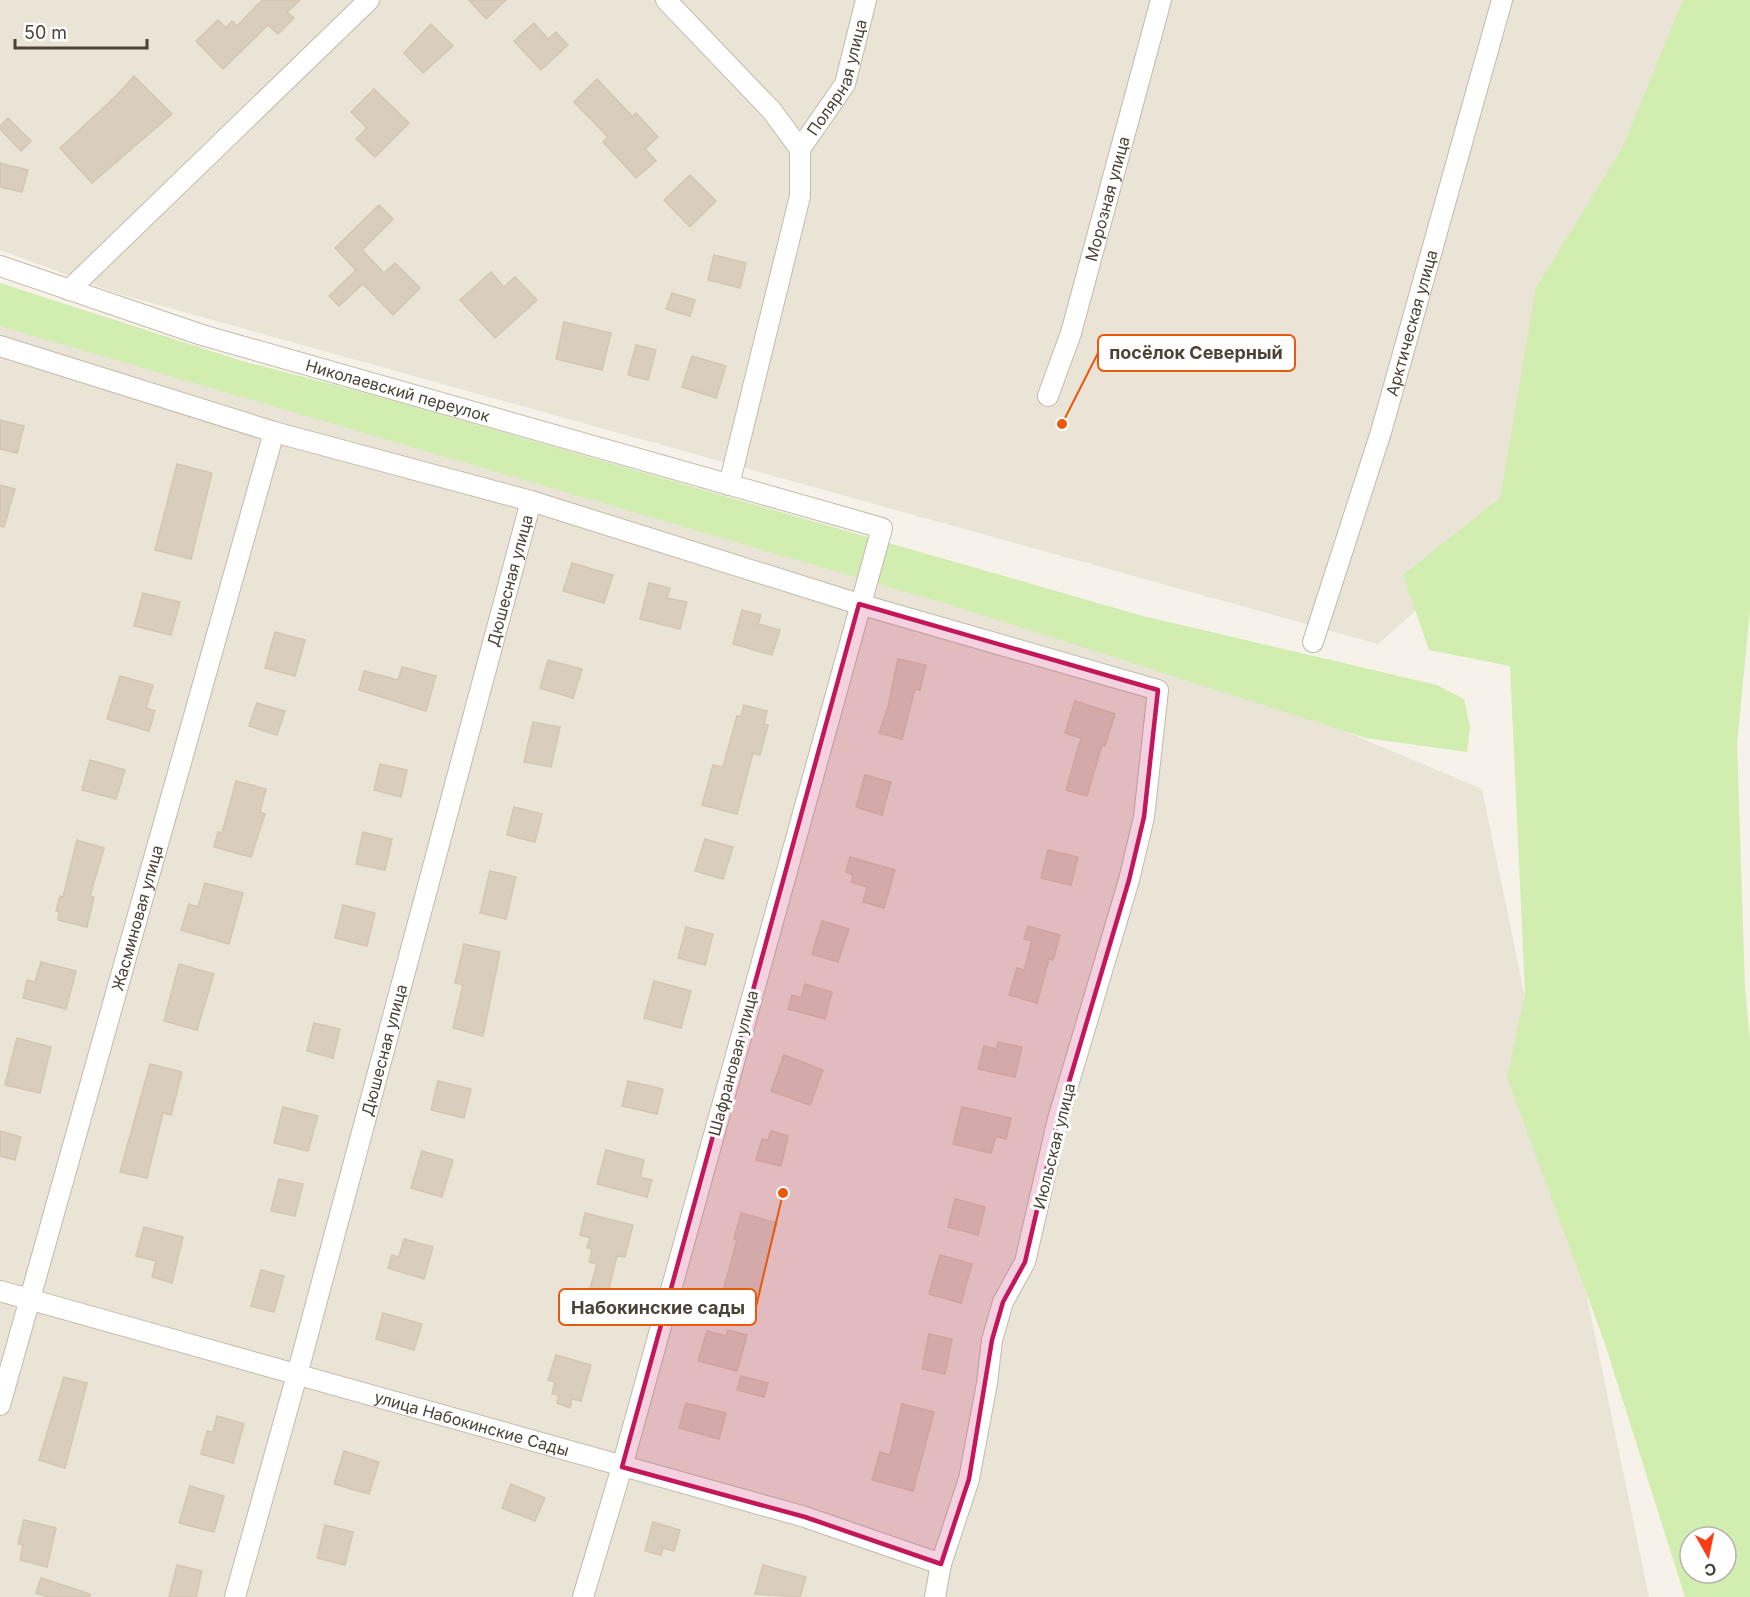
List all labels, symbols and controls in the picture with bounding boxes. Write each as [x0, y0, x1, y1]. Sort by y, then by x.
scale bar [15, 12, 147, 50]
street label: Полярная улица [802, 17, 871, 139]
text: 50 m [24, 22, 67, 43]
street label: Морозная улица [1081, 134, 1134, 264]
street label: Арктическая улица [1382, 248, 1442, 398]
callout: посёлок Северный [1098, 335, 1295, 371]
text: посёлок Северный [1109, 342, 1283, 363]
street label: Николаевский переулок [304, 355, 492, 426]
street label: Дюшесная улица [483, 512, 537, 649]
street label: Жасминовая улица [107, 843, 167, 993]
street label: Дюшесная улица [357, 982, 411, 1118]
street label: Шафрановая улица [704, 988, 762, 1138]
street label: Июльская улица [1029, 1081, 1079, 1211]
callout: Набокинские сады [559, 1289, 756, 1325]
text: Набокинские сады [571, 1297, 745, 1318]
street label: улица Набокинские Сады [372, 1387, 571, 1460]
north arrow [1678, 1525, 1738, 1585]
text: С [1703, 1559, 1718, 1581]

